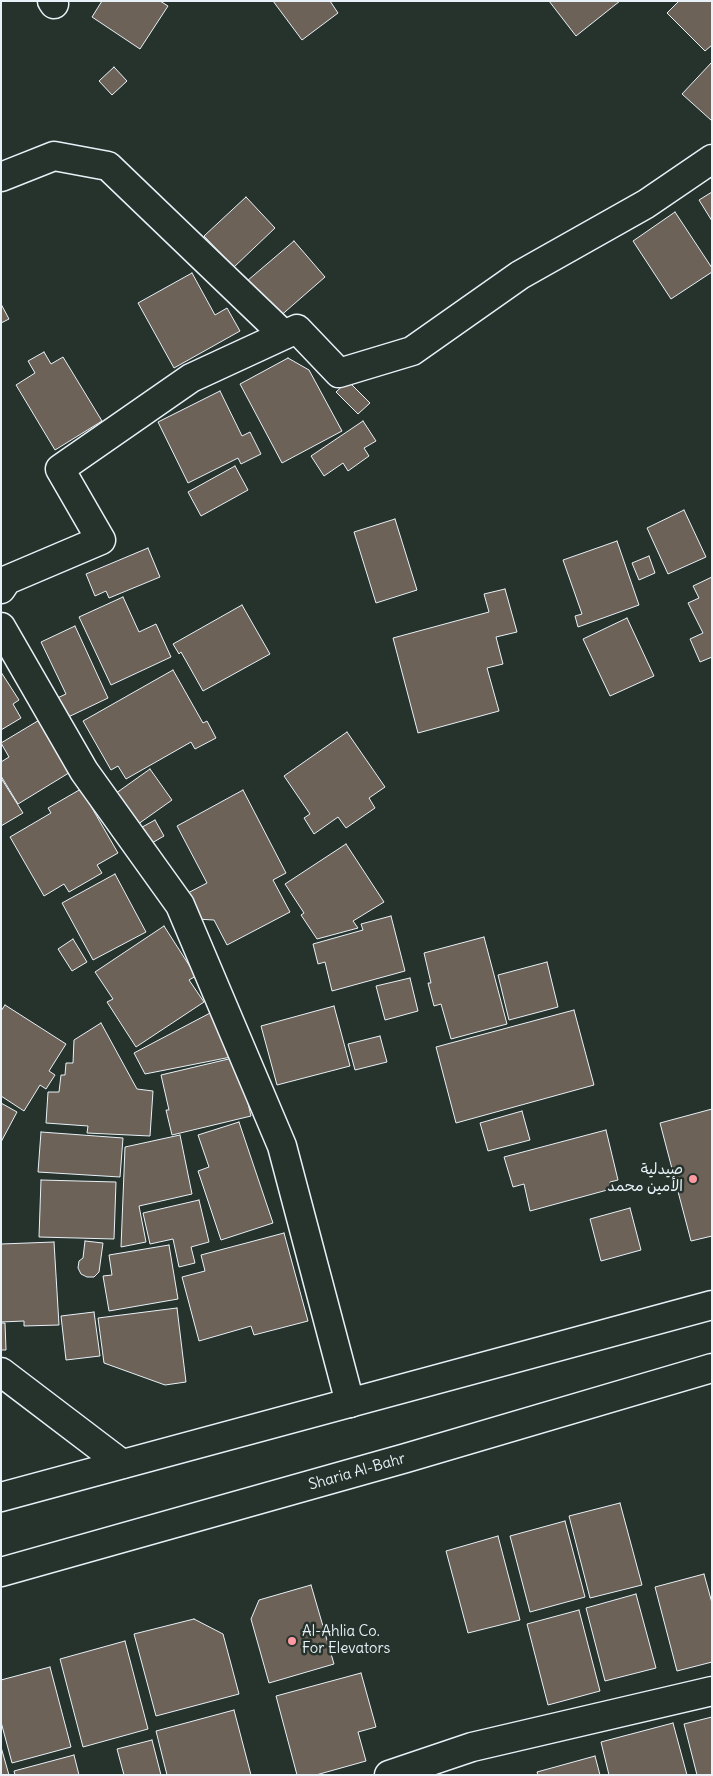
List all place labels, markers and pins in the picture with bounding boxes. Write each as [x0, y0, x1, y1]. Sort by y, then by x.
place label: صيدلية الأمين محمد [607, 1161, 683, 1196]
marker: صيدلية الأمين محمد [687, 1173, 699, 1185]
place label: Al-Ahlia Co. For Elevators [302, 1623, 390, 1658]
marker: Al-Ahlia Co. For Elevators [286, 1635, 298, 1647]

